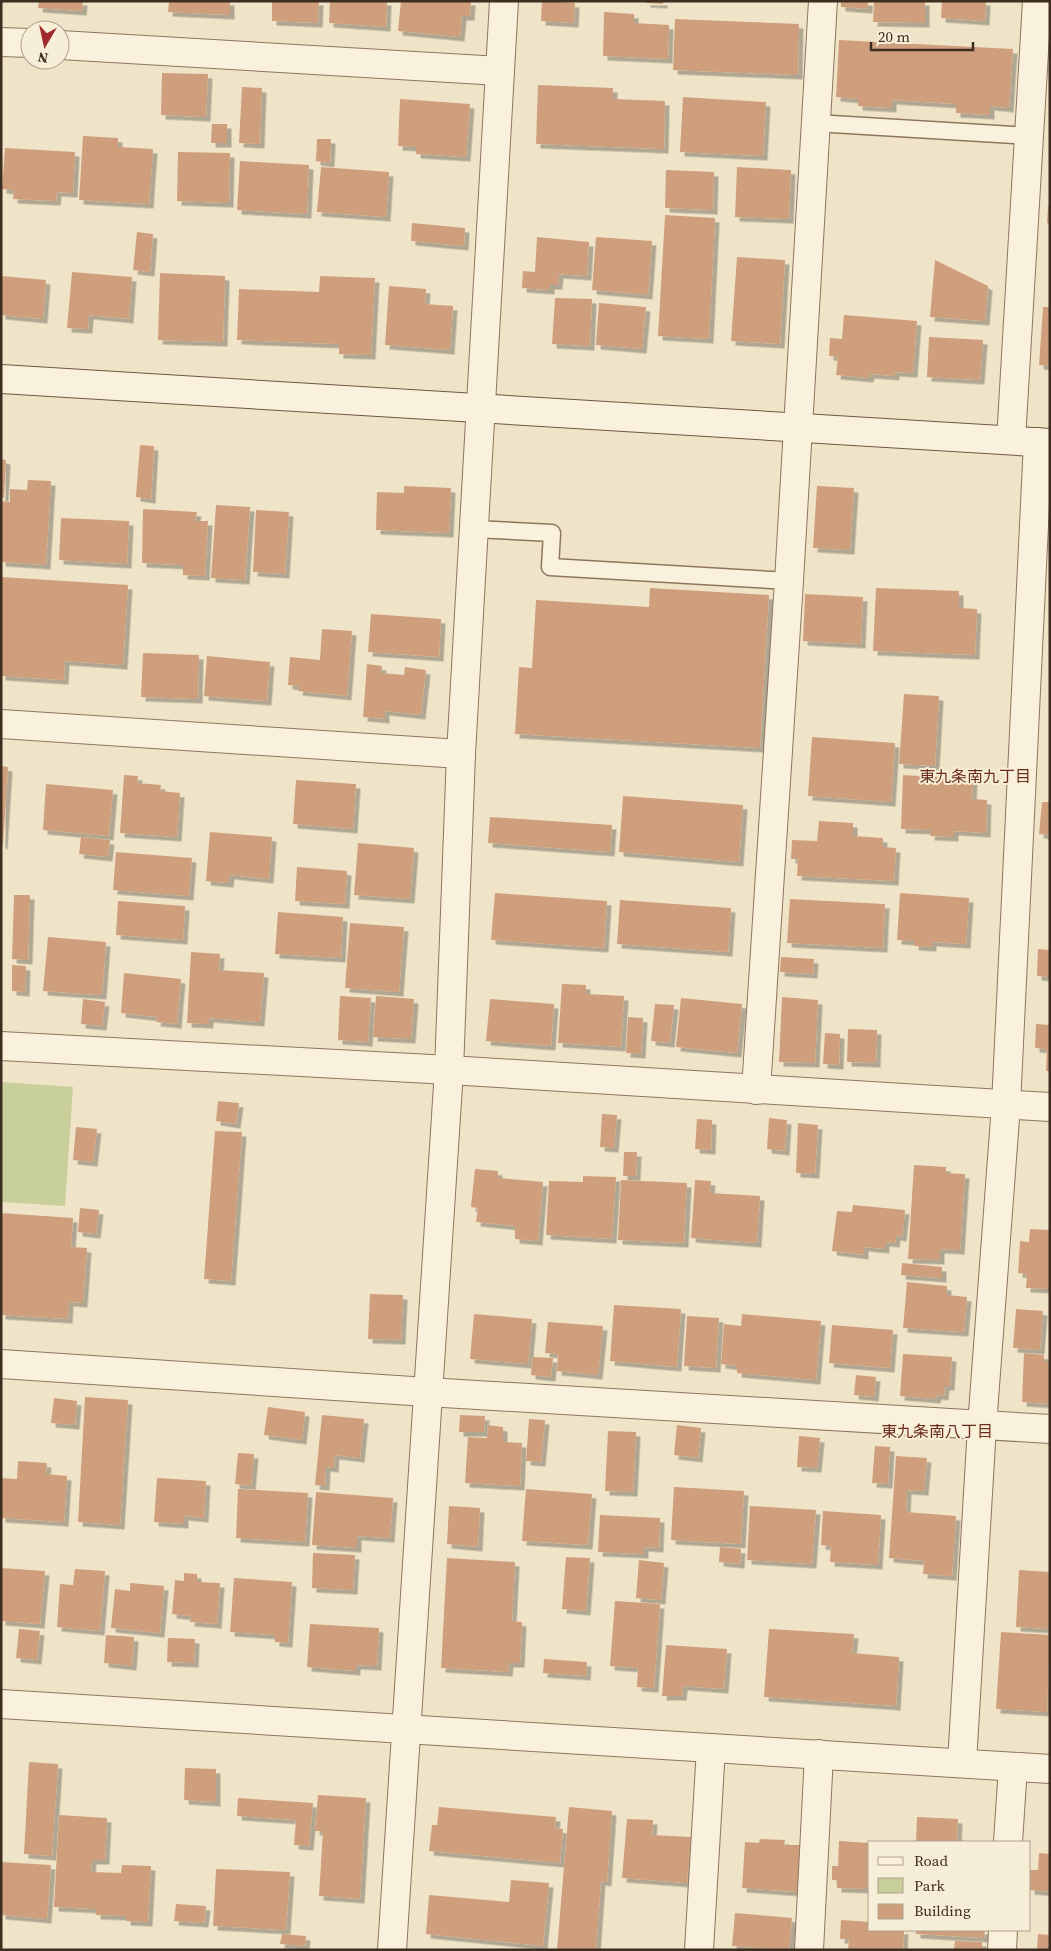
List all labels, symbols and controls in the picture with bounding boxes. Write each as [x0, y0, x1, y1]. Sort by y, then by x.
north arrow [20, 20, 70, 70]
scale bar [871, 20, 974, 52]
text: 20 m [878, 26, 910, 47]
text: N [36, 47, 50, 69]
district label: 東九条南九丁目 [919, 765, 1031, 787]
district label: 東九条南八丁目 [881, 1420, 993, 1442]
legend [868, 1841, 1031, 1931]
text: Road [914, 1850, 948, 1871]
text: Park [914, 1875, 946, 1896]
text: Building [914, 1900, 971, 1921]

